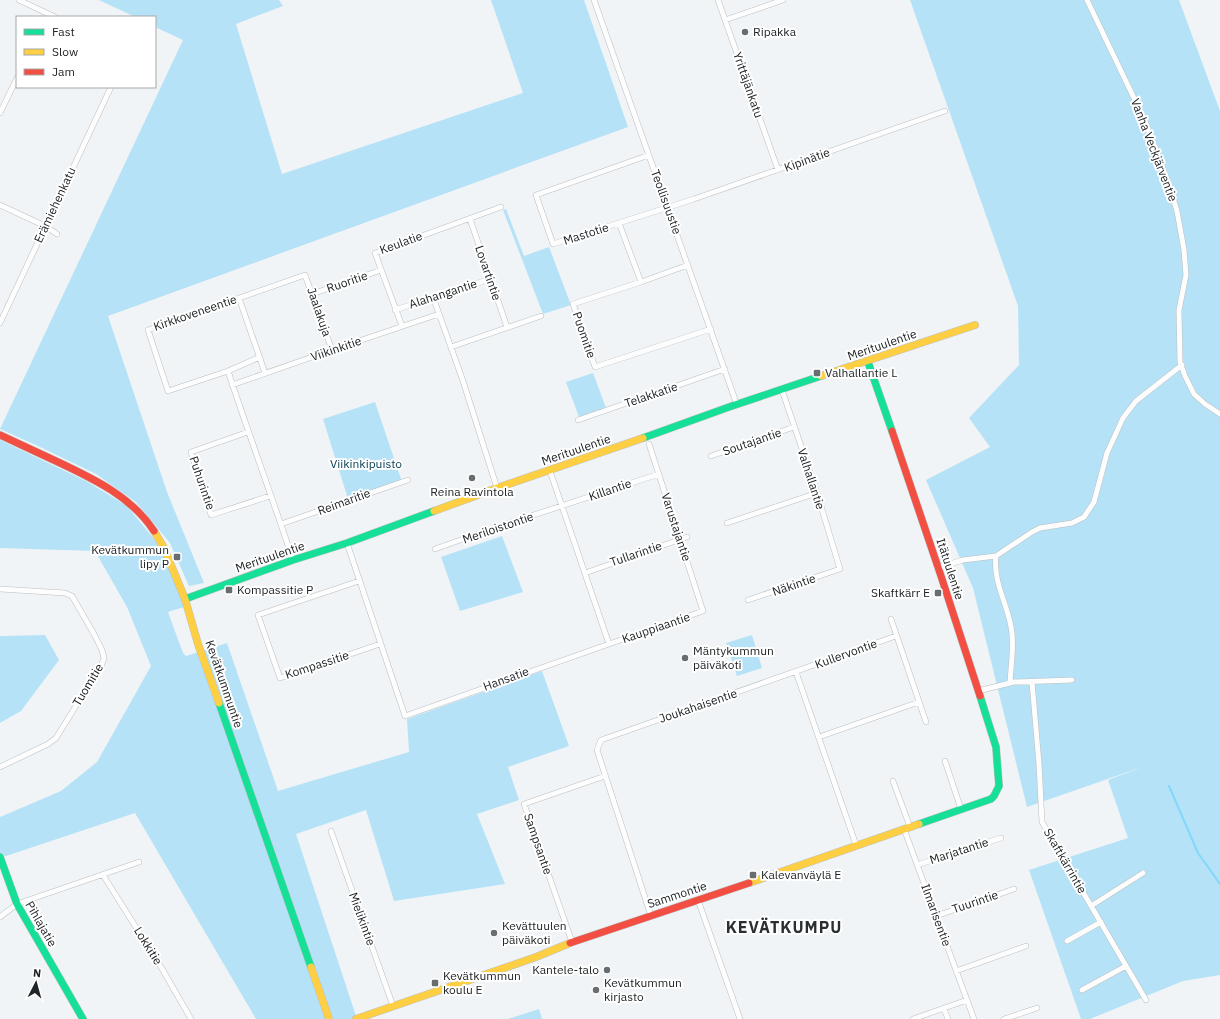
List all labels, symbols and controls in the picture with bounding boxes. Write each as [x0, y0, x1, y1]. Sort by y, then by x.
legend [16, 16, 156, 88]
text: Fast [52, 24, 75, 39]
place label: Ripakka [753, 24, 797, 39]
marker: Ripakka [740, 27, 750, 37]
text: Slow [52, 44, 78, 59]
street label: Yrittäjänkatu [730, 50, 767, 120]
text: Jam [52, 64, 75, 79]
street label: Vanha Veckjärventie [1128, 96, 1181, 204]
street label: Kipinätie [782, 144, 832, 175]
street label: Erämiehenkatu [30, 165, 79, 245]
street label: Teollisuustie [648, 167, 685, 237]
street label: Mastotie [561, 219, 611, 248]
street label: Keulatie [378, 228, 425, 257]
street label: Lovartintie [472, 243, 505, 303]
street label: Ruoritie [324, 267, 370, 296]
street label: Alahangantie [407, 275, 479, 312]
street label: Jaalakuja [304, 285, 335, 339]
street label: Kirkkoveneentie [151, 291, 239, 334]
street label: Puomitie [570, 310, 600, 360]
street label: Merituulentie [845, 326, 919, 363]
street label: Viikinkitie [309, 333, 364, 364]
place label: Valhallantie L [825, 365, 897, 380]
marker: Valhallantie L [812, 368, 822, 378]
street label: Telakkatie [622, 378, 680, 411]
street label: Soutajantie [720, 424, 784, 459]
street label: Merituulentie [539, 431, 613, 468]
street label: Valhallantie [795, 446, 829, 512]
street label: Puhurintie [186, 454, 219, 512]
park label: Viikinkipuisto [330, 456, 402, 471]
marker: Reina Ravintola [467, 473, 477, 483]
street label: Killantie [587, 475, 634, 504]
place label: Reina Ravintola [430, 484, 514, 499]
street label: Reimaritie [315, 485, 373, 518]
street label: Varustajantie [658, 491, 695, 563]
street label: Meriloistontie [460, 508, 536, 547]
street label: Itätuulentie [933, 536, 968, 602]
street label: Merituulentie [233, 538, 307, 575]
street label: Tullarintie [608, 538, 664, 569]
place label: Kevätkummun lipy P [91, 542, 169, 571]
marker: Kevätkummun lipy P [172, 552, 182, 562]
street label: Näkintie [770, 570, 818, 599]
place label: Kompassitie P [237, 582, 313, 597]
marker: Kompassitie P [224, 585, 234, 595]
place label: Skaftkärr E [871, 585, 930, 600]
marker: Skaftkärr E [933, 588, 943, 598]
street label: Kauppiaantie [620, 609, 692, 646]
street label: Kullervontie [813, 635, 879, 672]
street label: Kevätkummuntie [202, 638, 247, 730]
place label: Mäntykummun päiväkoti [693, 643, 774, 672]
street label: Kompassitie [283, 647, 351, 682]
marker: Mäntykummun päiväkoti [680, 653, 690, 663]
street label: Tuomitie [69, 660, 106, 709]
street label: Hansatie [481, 663, 531, 694]
street label: Joukahaisentie [657, 685, 739, 726]
street label: Sampsantie [521, 811, 556, 877]
street label: Skaftkärrintie [1041, 825, 1090, 896]
street label: Marjatantie [927, 834, 991, 867]
place label: Kalevanväylä E [761, 867, 841, 882]
marker: Kalevanväylä E [748, 870, 758, 880]
street label: Sammontie [645, 878, 709, 911]
street label: Ilmarisentie [918, 882, 955, 949]
street label: Tuurintie [950, 887, 1000, 916]
street label: Mielikintie [346, 890, 379, 948]
street label: Pihlajatie [22, 898, 61, 949]
district label: KEVÄTKUMPU [726, 917, 842, 937]
place label: Kevättuulen päiväkoti [502, 918, 567, 947]
street label: Lokkitie [131, 924, 166, 968]
marker: Kevättuulen päiväkoti [489, 928, 499, 938]
place label: Kantele-talo [532, 962, 599, 977]
north arrow [16, 963, 56, 1003]
marker: Kantele-talo [602, 965, 612, 975]
text: N [32, 966, 42, 980]
place label: Kevätkummun koulu E [443, 968, 521, 997]
place label: Kevätkummun kirjasto [604, 975, 682, 1004]
marker: Kevätkummun koulu E [430, 978, 440, 988]
marker: Kevätkummun kirjasto [591, 985, 601, 995]

